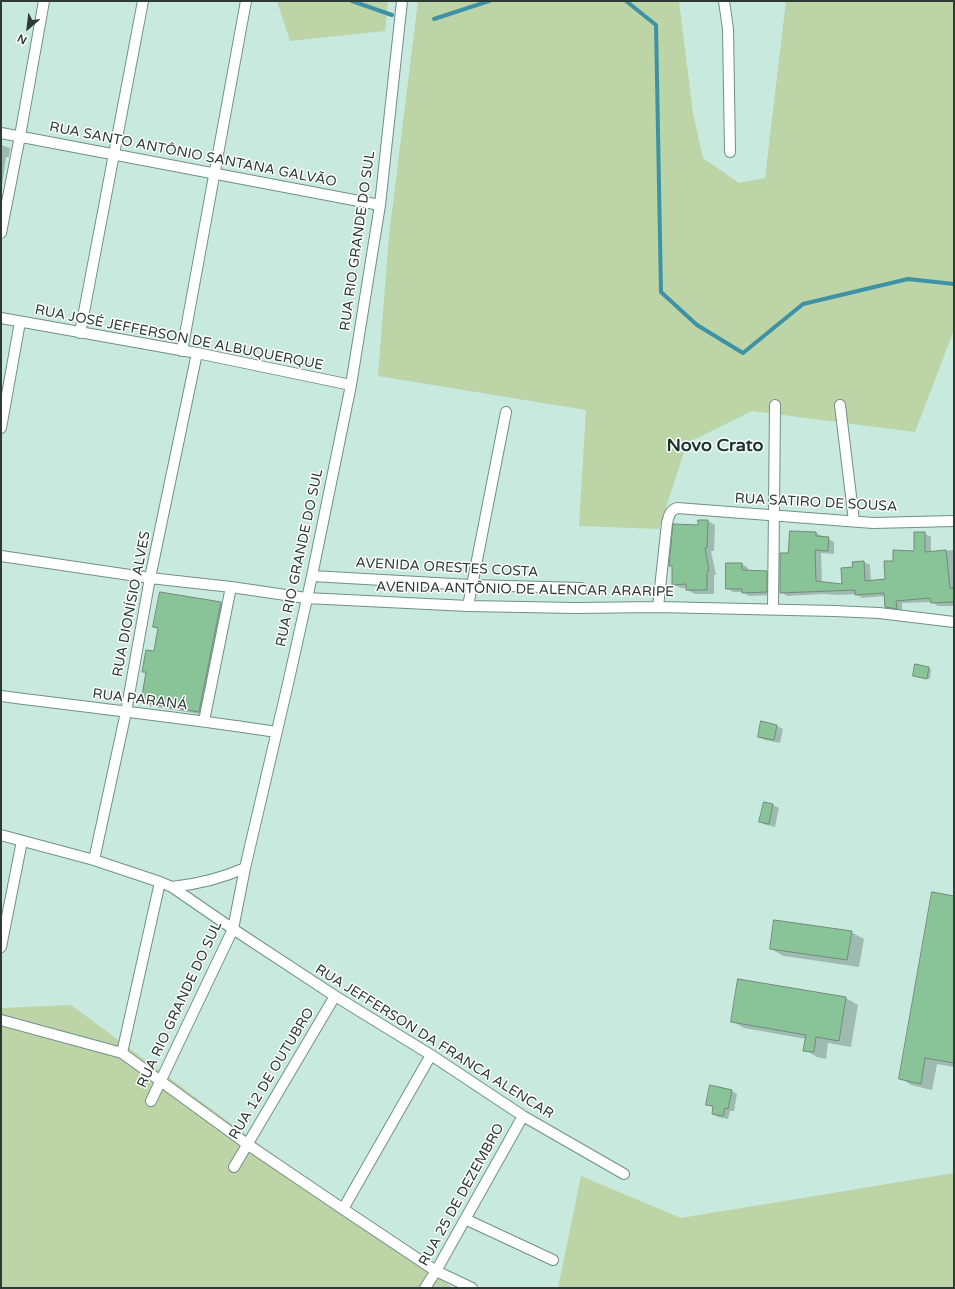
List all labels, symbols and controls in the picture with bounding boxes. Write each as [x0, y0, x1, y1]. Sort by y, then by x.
north arrow [8, 8, 48, 48]
text: N [15, 31, 29, 47]
street label: RUA SANTO ANTÔNIO SANTANA GALVÃO [48, 119, 338, 191]
street label: RUA RIO GRANDE DO SUL [337, 150, 379, 332]
street label: RUA JOSÉ JEFFERSON DE ALBUQUERQUE [33, 302, 325, 374]
district label: Novo Crato [667, 435, 763, 457]
street label: RUA RIO GRANDE DO SUL [273, 467, 327, 649]
street label: RUA SATIRO DE SOUSA [734, 490, 898, 516]
street label: RUA DIONÍSIO ALVES [110, 530, 154, 678]
street label: AVENIDA ORESTES COSTA [355, 555, 539, 581]
street label: AVENIDA ANTÔNIO DE ALENCAR ARARIPE [376, 579, 674, 601]
street label: RUA PARANÁ [91, 686, 189, 714]
street label: RUA RIO GRANDE DO SUL [134, 919, 226, 1091]
street label: RUA JEFFERSON DA FRANCA ALENCAR [312, 961, 556, 1123]
street label: RUA 12 DE OUTUBRO [226, 1005, 318, 1143]
street label: RUA 25 DE DEZEMBRO [416, 1121, 508, 1269]

